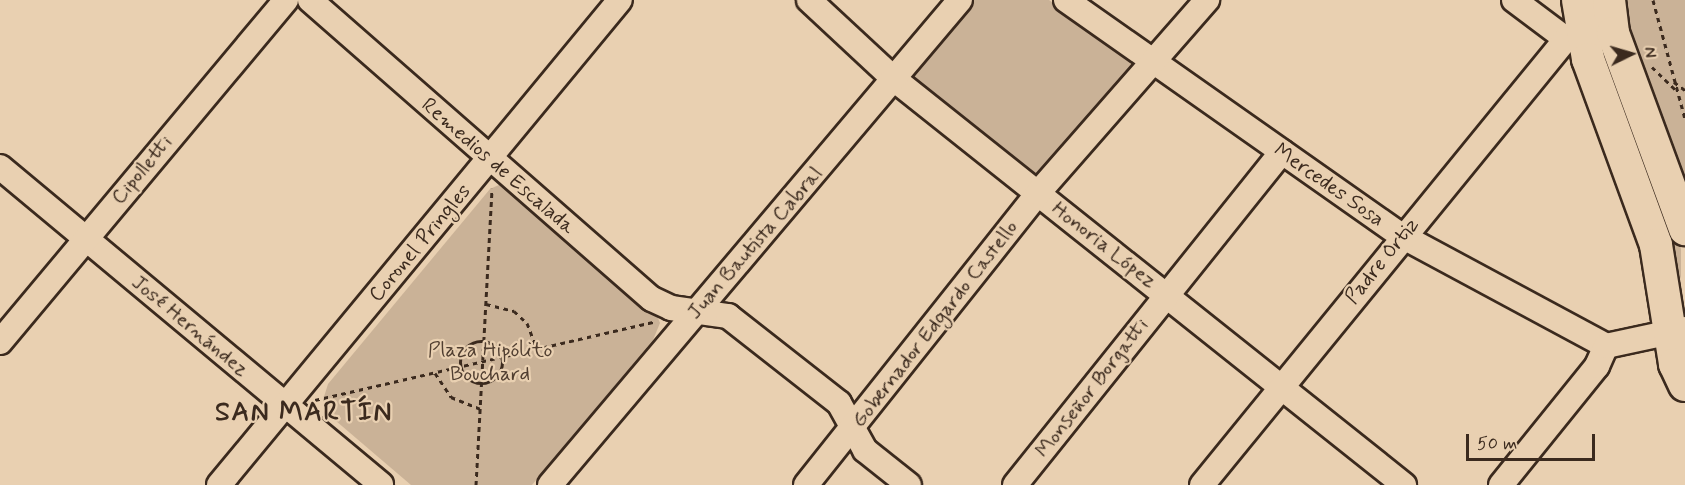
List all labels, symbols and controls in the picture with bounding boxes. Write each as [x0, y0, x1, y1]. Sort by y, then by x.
north arrow [1601, 24, 1661, 84]
text: N [1639, 46, 1660, 59]
street label: Remedios de Escalada [416, 93, 580, 239]
street label: Cipolletti [106, 130, 178, 210]
street label: Mercedes Sosa [1269, 137, 1389, 233]
street label: Juan Bautista Cabral [684, 164, 826, 322]
street label: Coronel Pringles [363, 178, 477, 308]
street label: Honoria López [1046, 196, 1162, 294]
street label: Padre Ortiz [1339, 212, 1425, 310]
street label: Gobernador Edgardo Castello [847, 217, 1023, 431]
street label: José Hernández [126, 270, 254, 382]
street label: Monseñor Borgatti [1030, 314, 1154, 462]
park label: Plaza Hipólito Bouchard [428, 337, 552, 387]
district label: SAN MARTÍN [214, 397, 394, 429]
scale bar [1469, 422, 1598, 460]
text: 50 m [1477, 432, 1517, 456]

